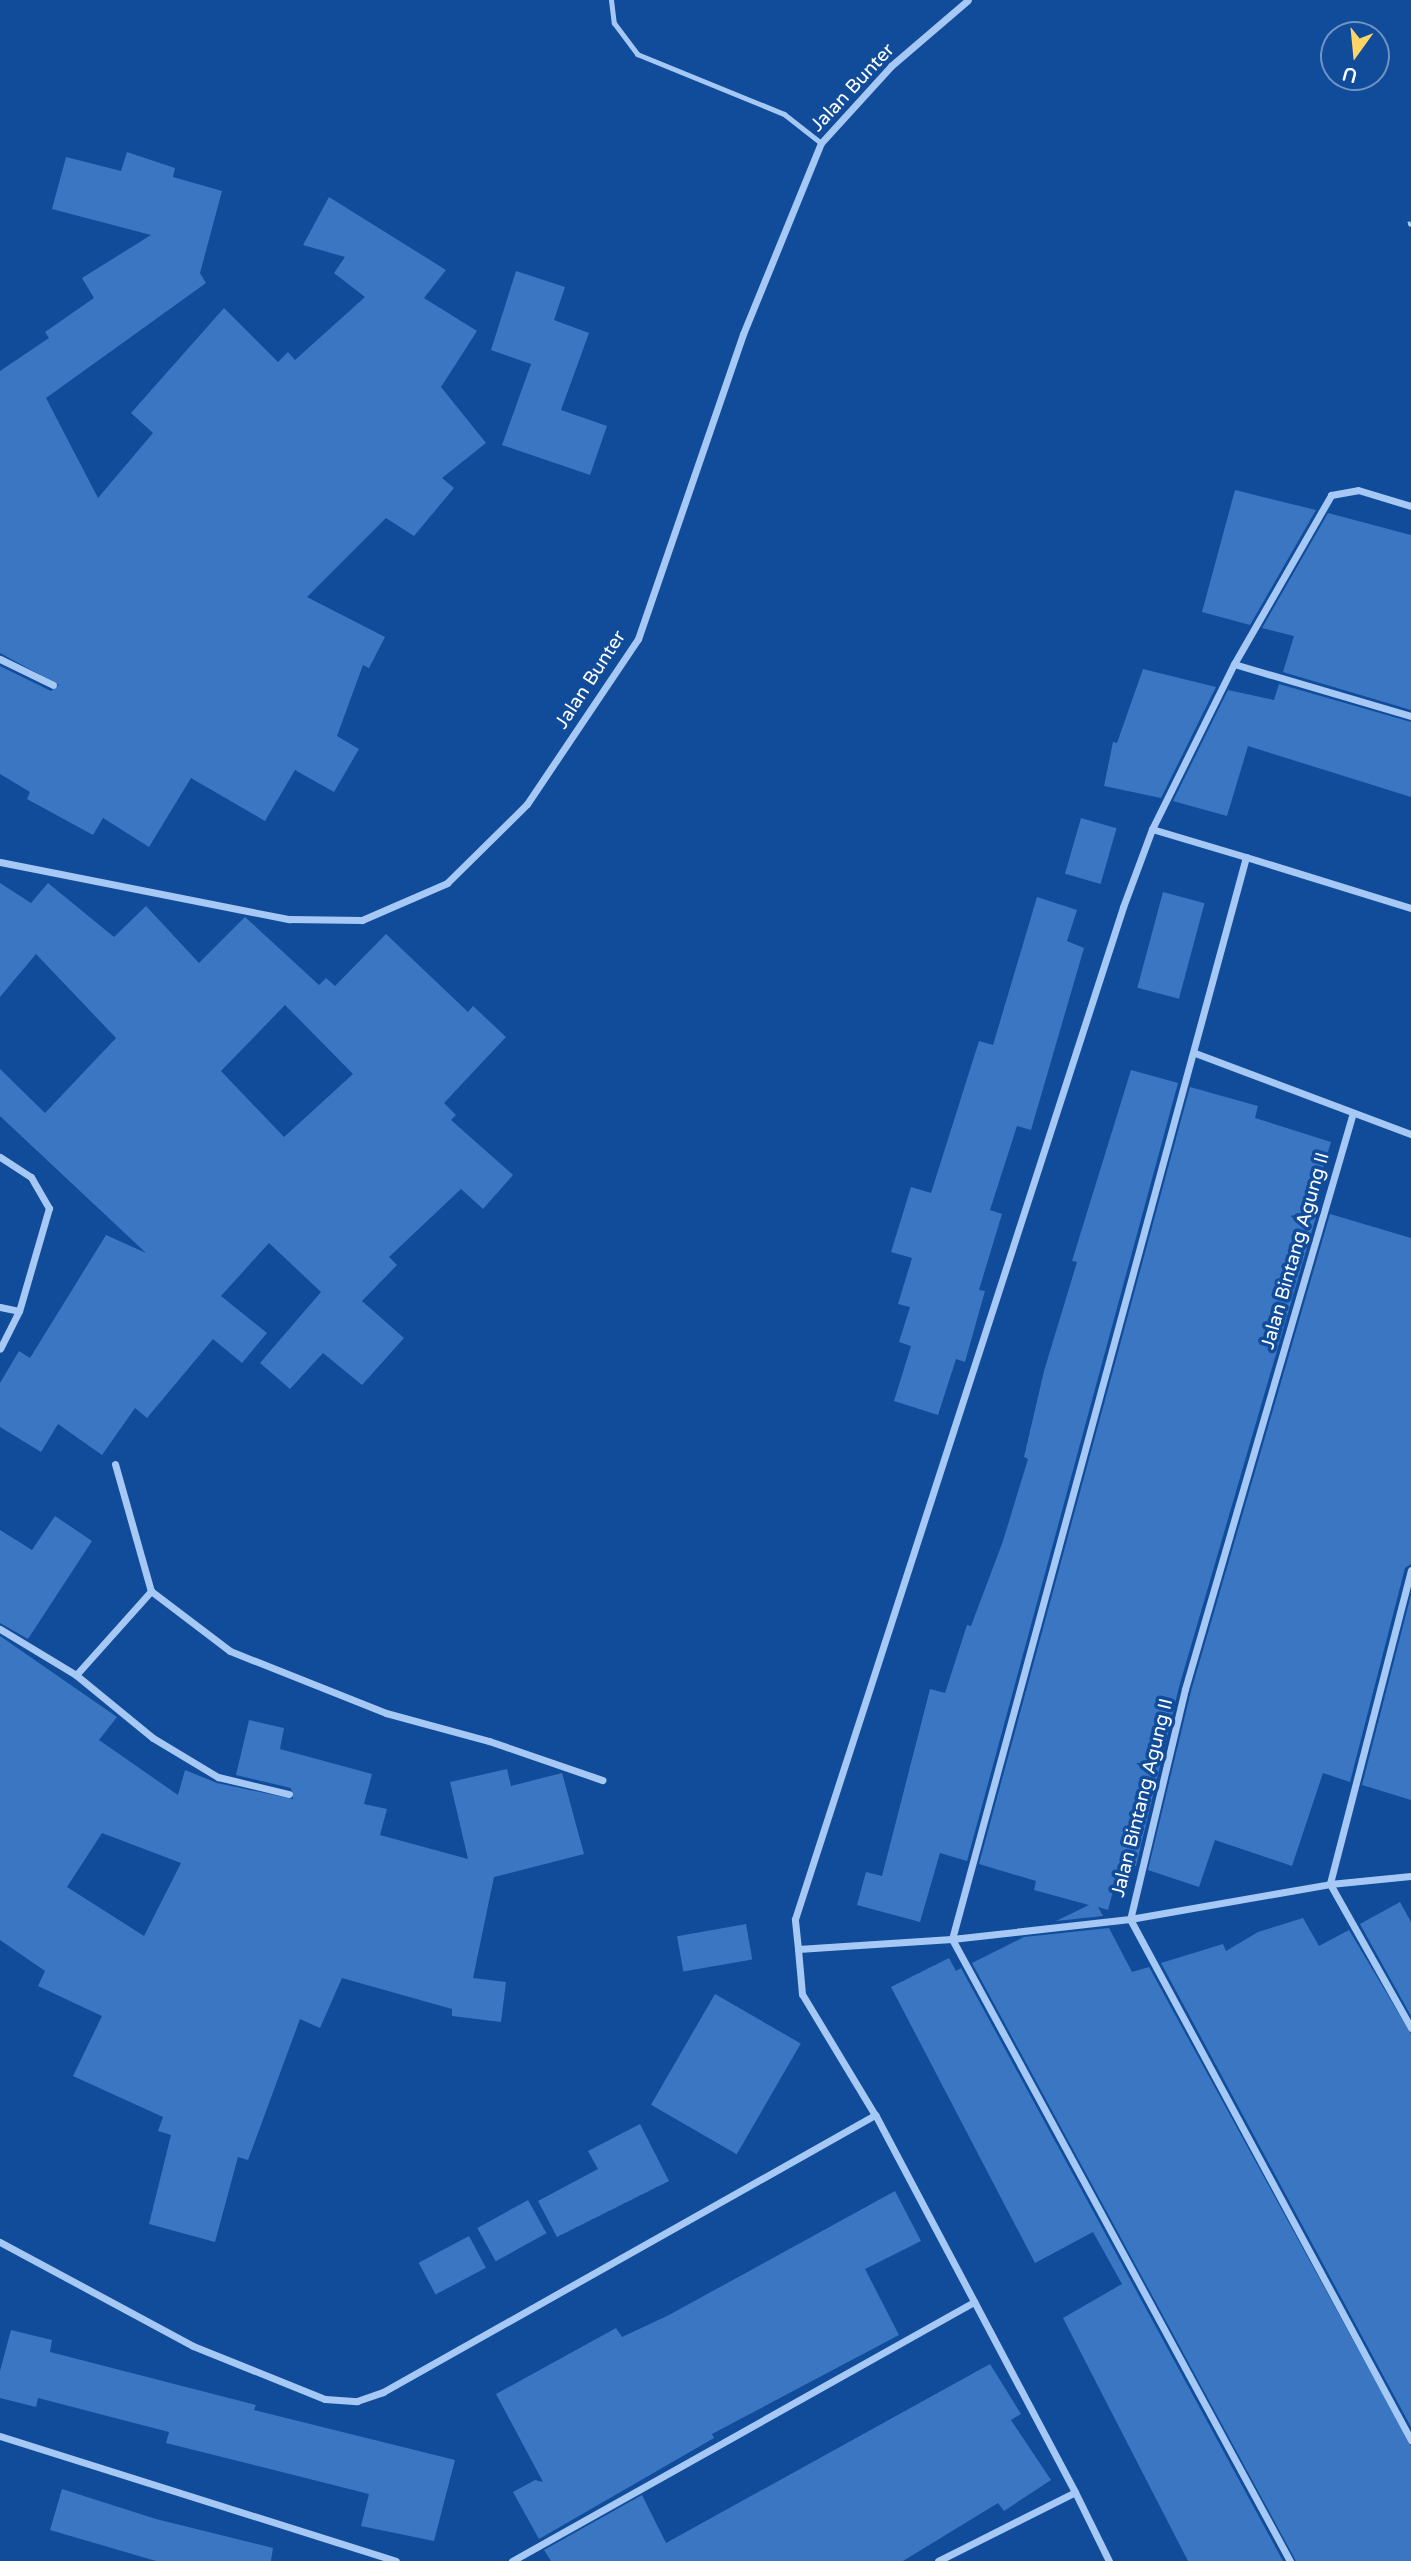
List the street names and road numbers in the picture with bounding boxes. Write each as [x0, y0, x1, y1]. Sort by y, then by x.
street label: Jalan Bunter [806, 39, 900, 137]
street label: Jalan Bunter [551, 627, 631, 733]
street label: Jalan Bintang Agung II [1257, 1150, 1335, 1352]
street label: Jalan Bintang Agung II [1107, 1696, 1179, 1900]

